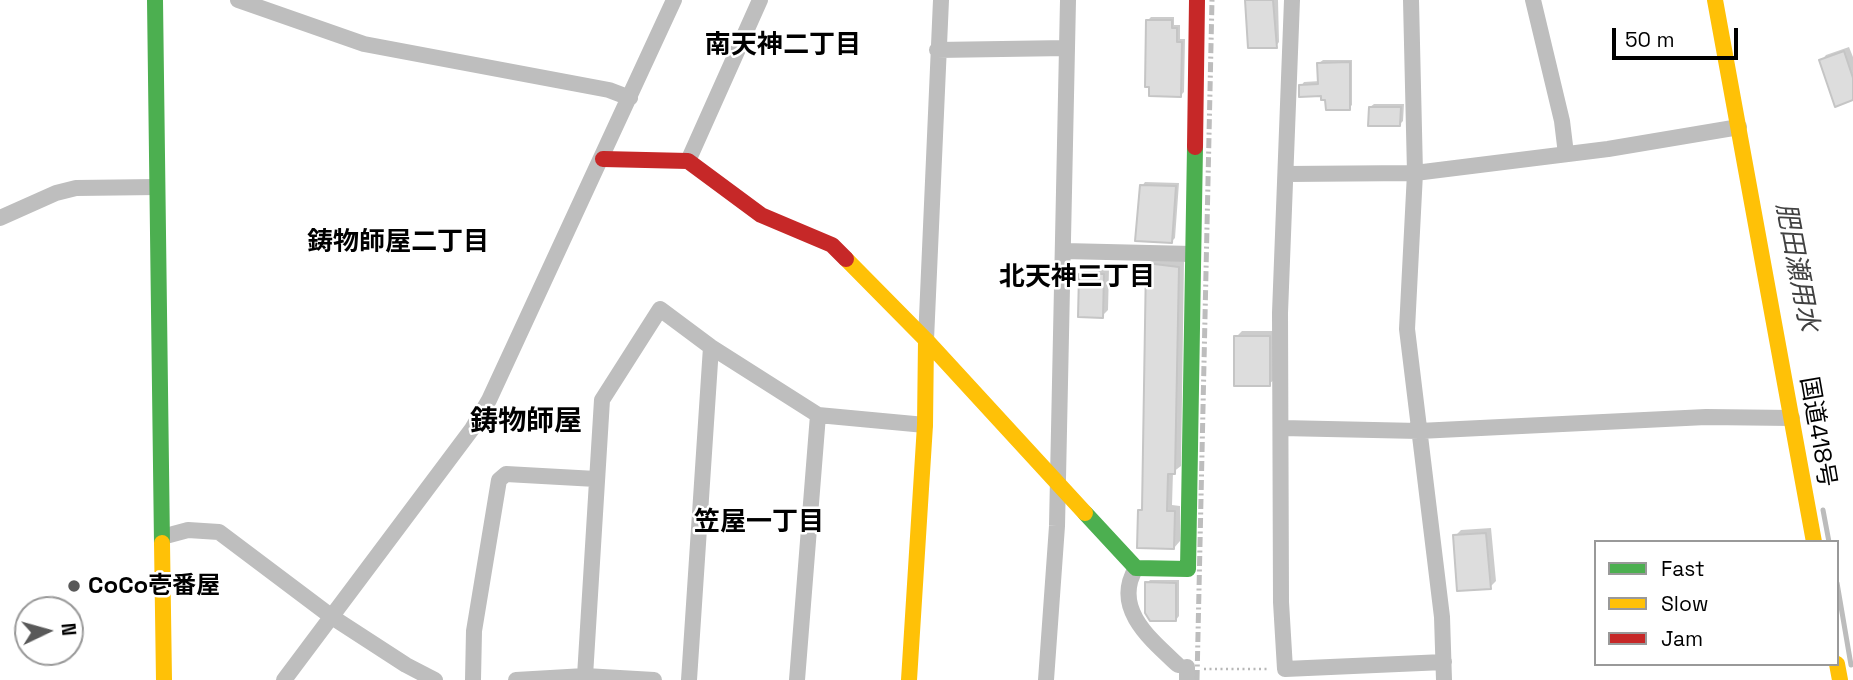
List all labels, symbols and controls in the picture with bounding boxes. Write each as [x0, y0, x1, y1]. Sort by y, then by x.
scale bar [1615, 14, 1741, 58]
text: 50 m [1625, 26, 1675, 53]
district label: 南天神二丁目 [705, 30, 861, 62]
water label: 肥田瀬用水 [1768, 200, 1824, 334]
district label: 鋳物師屋二丁目 [307, 227, 489, 259]
district label: 北天神三丁目 [999, 262, 1155, 294]
street label: 国道418号 [1793, 375, 1841, 489]
district label: 鋳物師屋 [470, 405, 582, 439]
district label: 笠屋一丁目 [694, 507, 824, 539]
legend [1594, 540, 1839, 666]
text: Fast [1661, 555, 1705, 582]
place label: CoCo壱番屋 [88, 572, 220, 600]
marker: CoCo壱番屋 [66, 578, 82, 594]
text: Slow [1661, 590, 1709, 617]
north arrow [14, 596, 84, 666]
text: N [55, 622, 81, 637]
text: Jam [1661, 625, 1703, 652]

